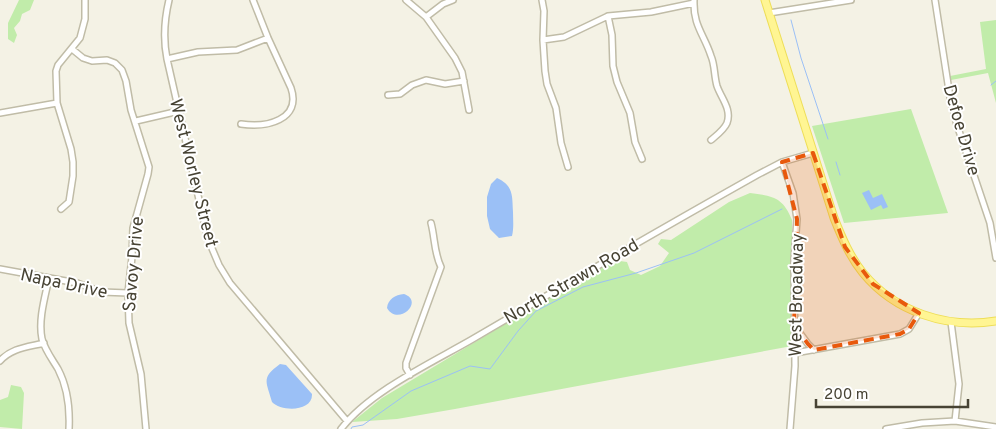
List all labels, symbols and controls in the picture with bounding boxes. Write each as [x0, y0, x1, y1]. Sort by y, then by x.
street label: Defoe Drive [937, 82, 985, 179]
street label: West Worley Street [163, 97, 222, 250]
street label: Savoy Drive [119, 215, 150, 313]
street label: West Broadway [785, 233, 810, 357]
street label: North Strawn Road [500, 234, 643, 330]
street label: Napa Drive [18, 264, 109, 305]
scale bar [816, 376, 968, 408]
text: 200 m [824, 386, 869, 405]

